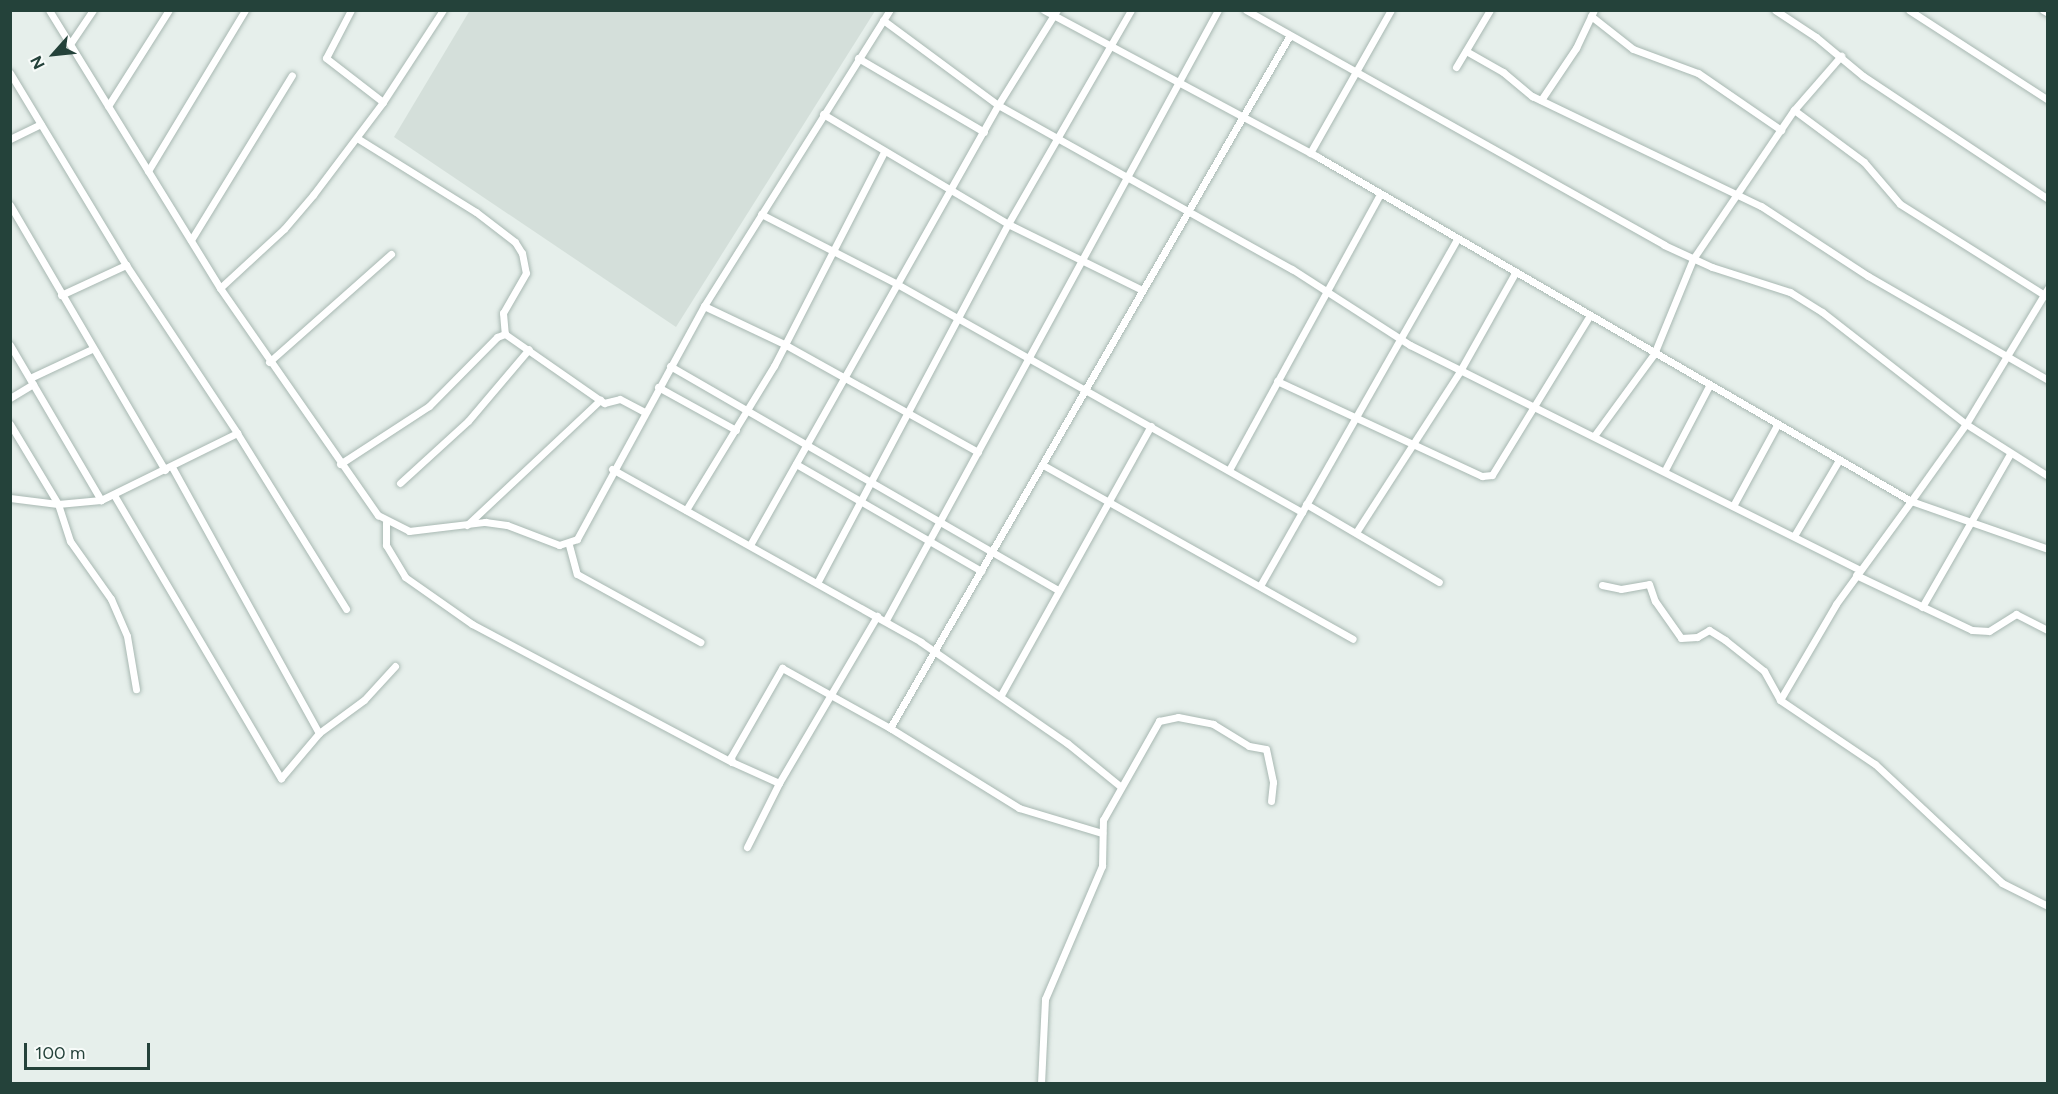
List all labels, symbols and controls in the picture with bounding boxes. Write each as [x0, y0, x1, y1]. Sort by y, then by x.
north arrow [24, 24, 84, 84]
text: N [26, 53, 49, 72]
scale bar [27, 1031, 153, 1069]
text: 100 m [35, 1042, 85, 1064]

